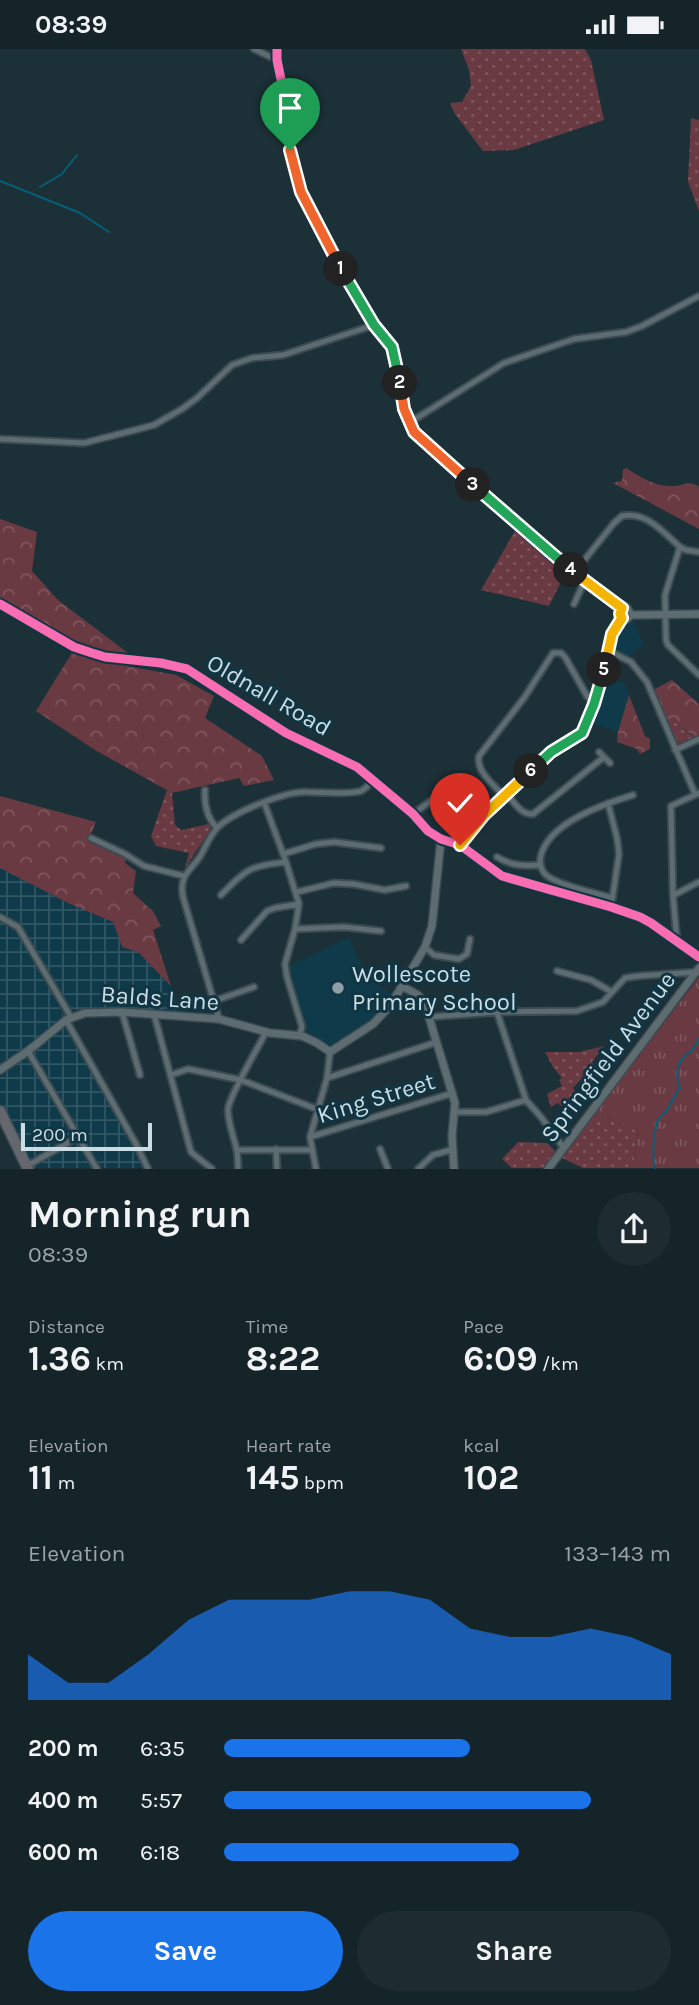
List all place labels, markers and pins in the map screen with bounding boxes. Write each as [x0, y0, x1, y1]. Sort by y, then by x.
pin [260, 78, 320, 150]
pin: 1 [324, 251, 358, 287]
pin: 2 [382, 365, 418, 401]
pin: 3 [456, 467, 490, 502]
pin: 4 [554, 553, 588, 587]
pin: 5 [586, 653, 622, 687]
pin: 6 [514, 753, 548, 789]
pin [430, 773, 490, 845]
place label: Wollescote Primary School [352, 960, 517, 1016]
marker: Wollescote Primary School [330, 980, 346, 996]

